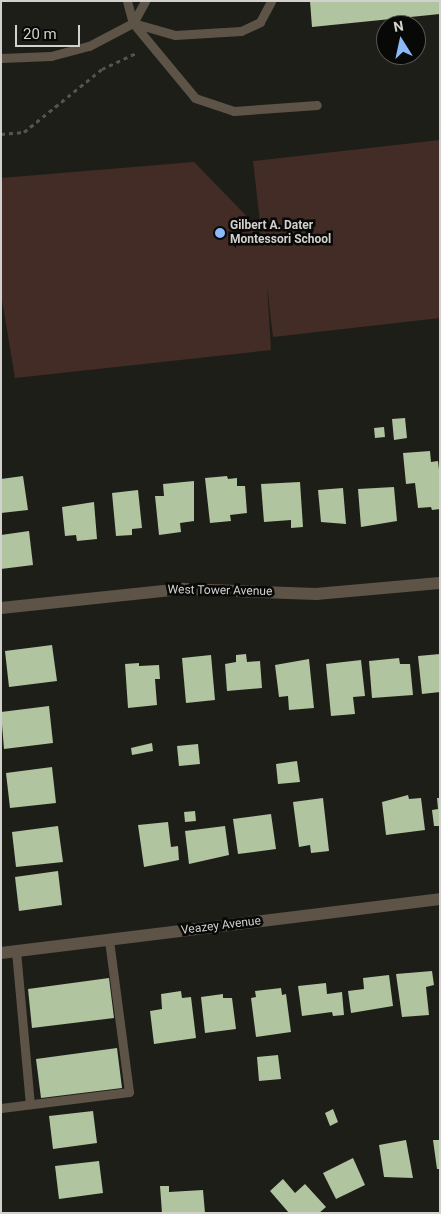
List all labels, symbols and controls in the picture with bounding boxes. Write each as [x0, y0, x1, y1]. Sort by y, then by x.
scale bar [18, 15, 82, 47]
north arrow [376, 15, 426, 65]
text: N [392, 17, 405, 35]
text: 20 m [23, 25, 57, 43]
place label: Gilbert A. Dater Montessori School [230, 219, 331, 247]
marker: Gilbert A. Dater Montessori School [214, 227, 226, 239]
street label: West Tower Avenue [167, 583, 273, 599]
street label: Veazey Avenue [180, 914, 262, 938]

